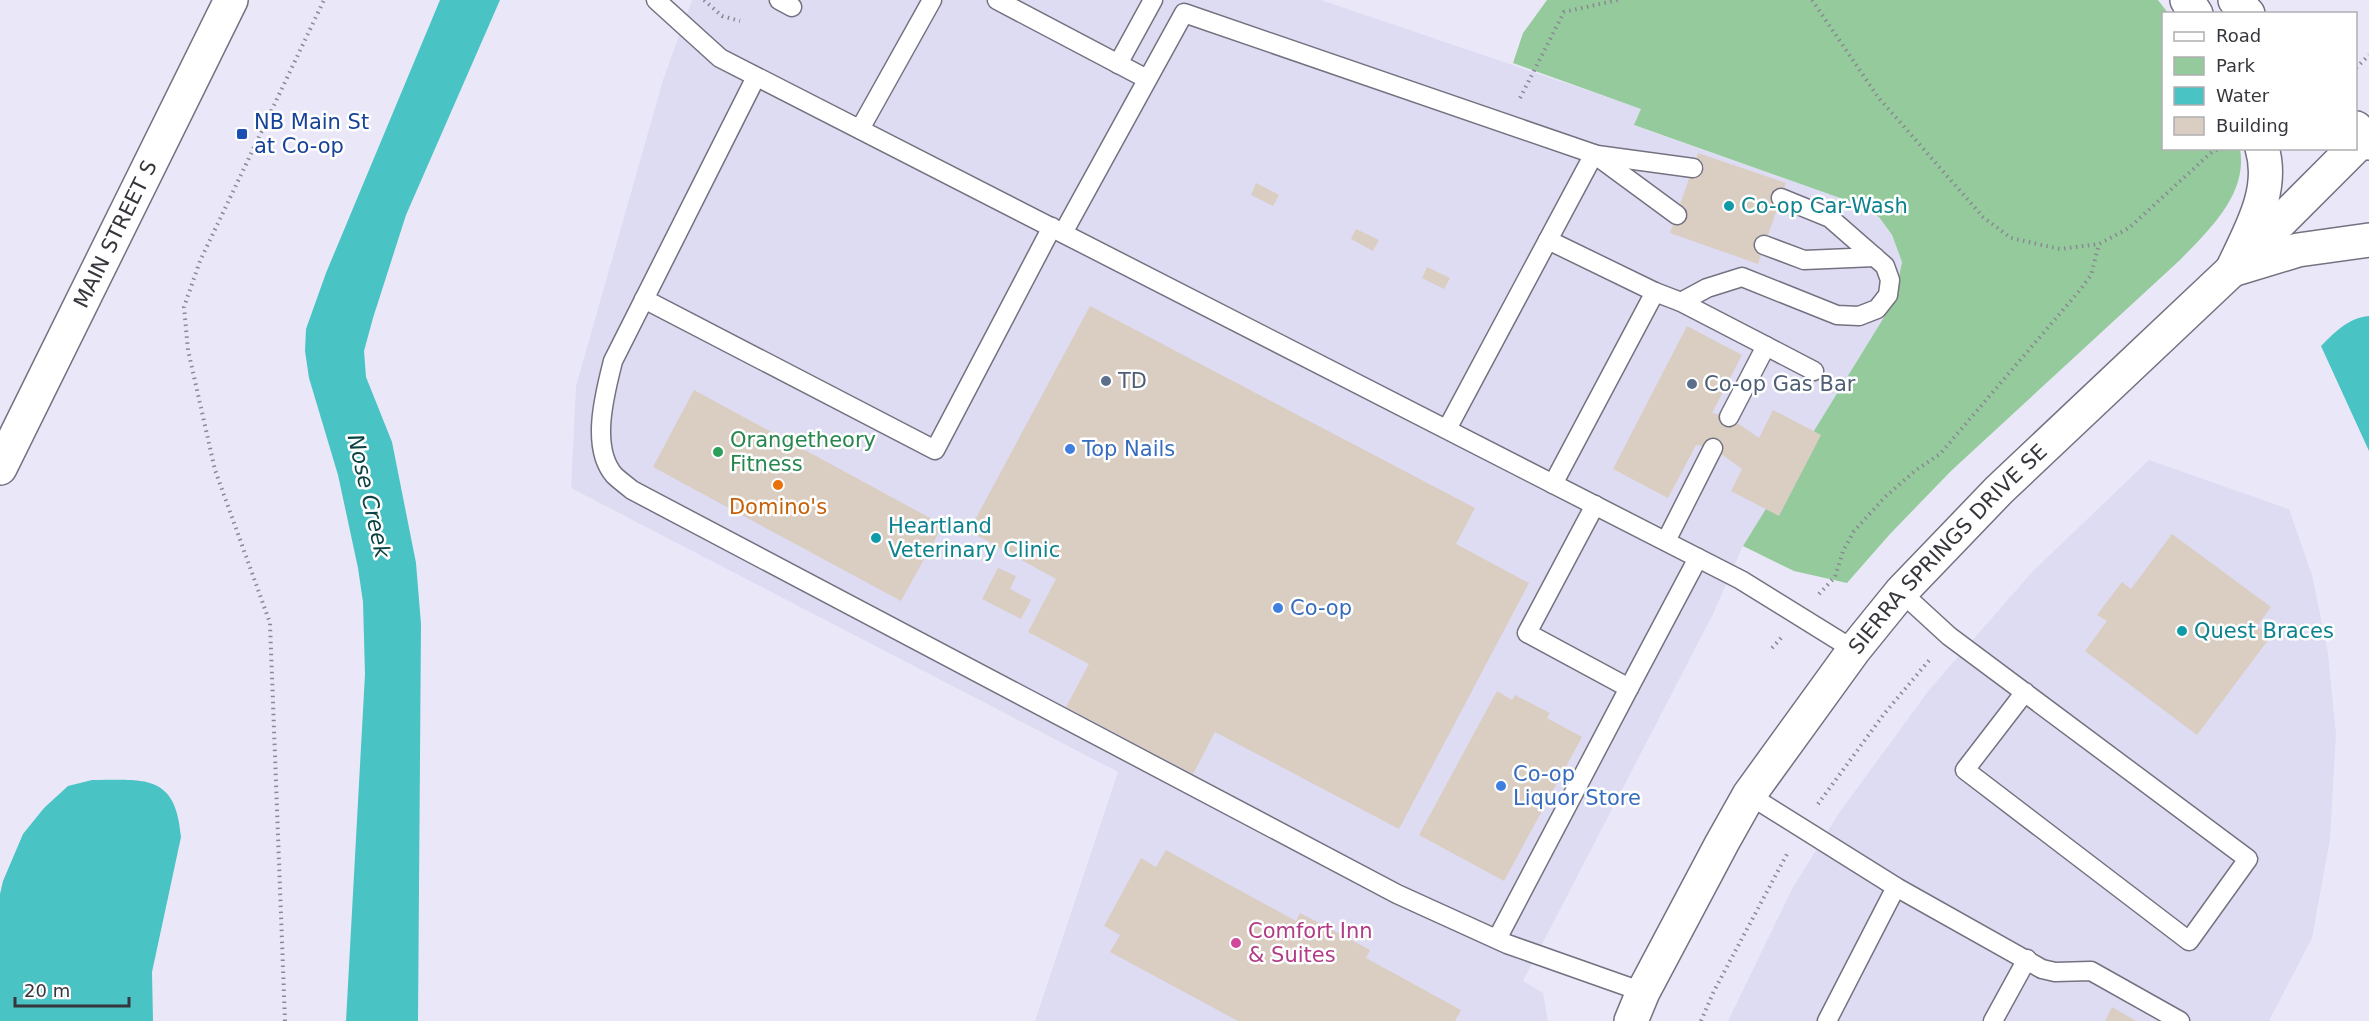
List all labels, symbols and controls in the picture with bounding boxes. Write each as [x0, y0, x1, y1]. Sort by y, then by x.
legend [2162, 12, 2357, 150]
text: Road [2216, 25, 2261, 46]
text: Park [2216, 55, 2255, 76]
text: Water [2216, 85, 2270, 106]
place label: NB Main St at Co-op [254, 110, 369, 158]
text: Building [2216, 115, 2289, 136]
marker: NB Main St at Co-op [235, 127, 249, 141]
street label: MAIN STREET S [69, 156, 162, 312]
place label: Co-op Car-Wash [1741, 194, 1908, 218]
marker: Co-op Car-Wash [1722, 199, 1736, 213]
place label: TD [1117, 369, 1147, 393]
place label: Co-op Gas Bar [1704, 372, 1856, 396]
marker: TD [1099, 374, 1113, 388]
marker: Co-op Gas Bar [1685, 377, 1699, 391]
place label: Orangetheory Fitness [730, 428, 876, 476]
water label: Nose Creek [343, 432, 396, 561]
place label: Top Nails [1081, 437, 1175, 461]
street label: SIERRA SPRINGS DRIVE SE [1844, 439, 2052, 659]
marker: Top Nails [1063, 442, 1077, 456]
marker: Orangetheory Fitness [711, 445, 725, 459]
marker: Domino's [771, 478, 785, 492]
place label: Domino's [729, 495, 827, 519]
place label: Heartland Veterinary Clinic [888, 514, 1060, 562]
marker: Heartland Veterinary Clinic [869, 531, 883, 545]
place label: Co-op [1290, 596, 1352, 620]
marker: Co-op [1271, 601, 1285, 615]
place label: Quest Braces [2194, 619, 2334, 643]
marker: Quest Braces [2175, 624, 2189, 638]
place label: Co-op Liquor Store [1513, 762, 1641, 810]
marker: Co-op Liquor Store [1494, 779, 1508, 793]
place label: Comfort Inn & Suites [1248, 919, 1373, 967]
marker: Comfort Inn & Suites [1229, 936, 1243, 950]
scale bar [15, 970, 129, 1008]
text: 20 m [24, 980, 70, 1001]

